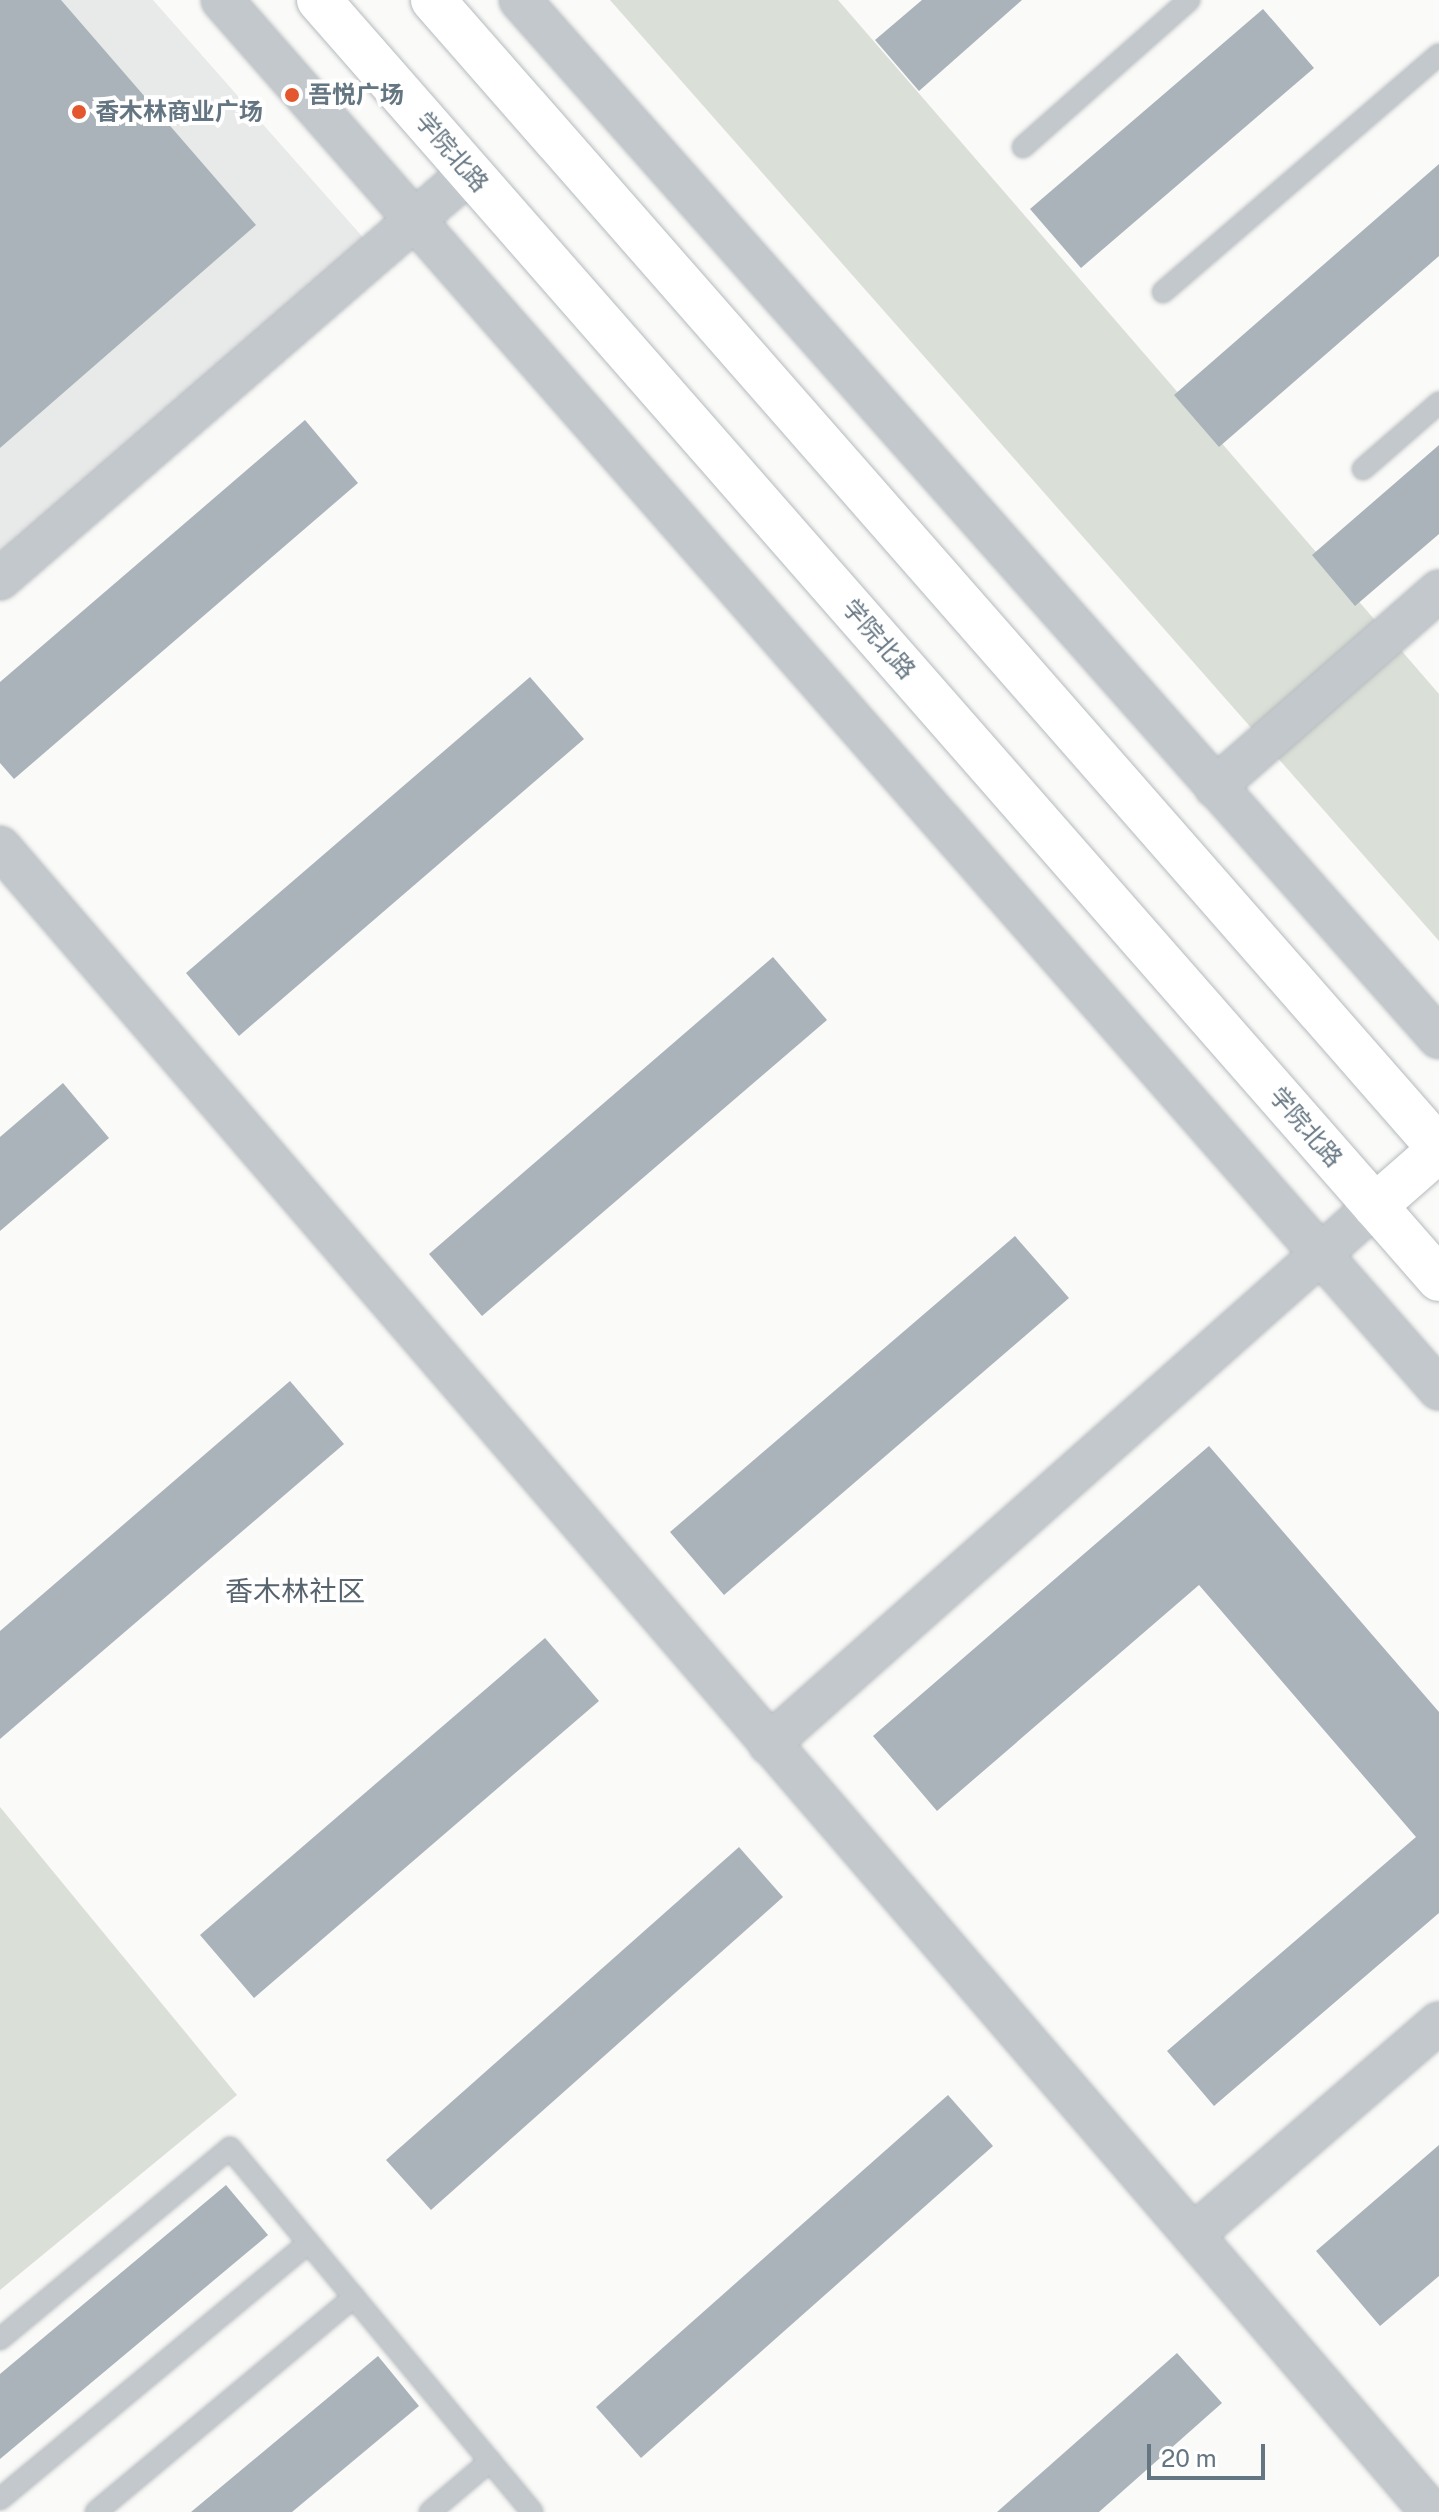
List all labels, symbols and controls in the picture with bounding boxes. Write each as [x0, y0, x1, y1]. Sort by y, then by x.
place label: 吾悦广场 [308, 81, 404, 109]
marker: 吾悦广场 [283, 86, 301, 104]
place label: 香木林商业广场 [95, 98, 263, 126]
marker: 香木林商业广场 [70, 103, 88, 121]
street label: 学院北路 [410, 106, 494, 198]
street label: 学院北路 [837, 593, 921, 685]
street label: 学院北路 [1264, 1081, 1348, 1173]
district label: 香木林社区 [225, 1574, 365, 1608]
scale bar [1151, 2428, 1269, 2478]
text: 20 m [1161, 2444, 1217, 2472]

